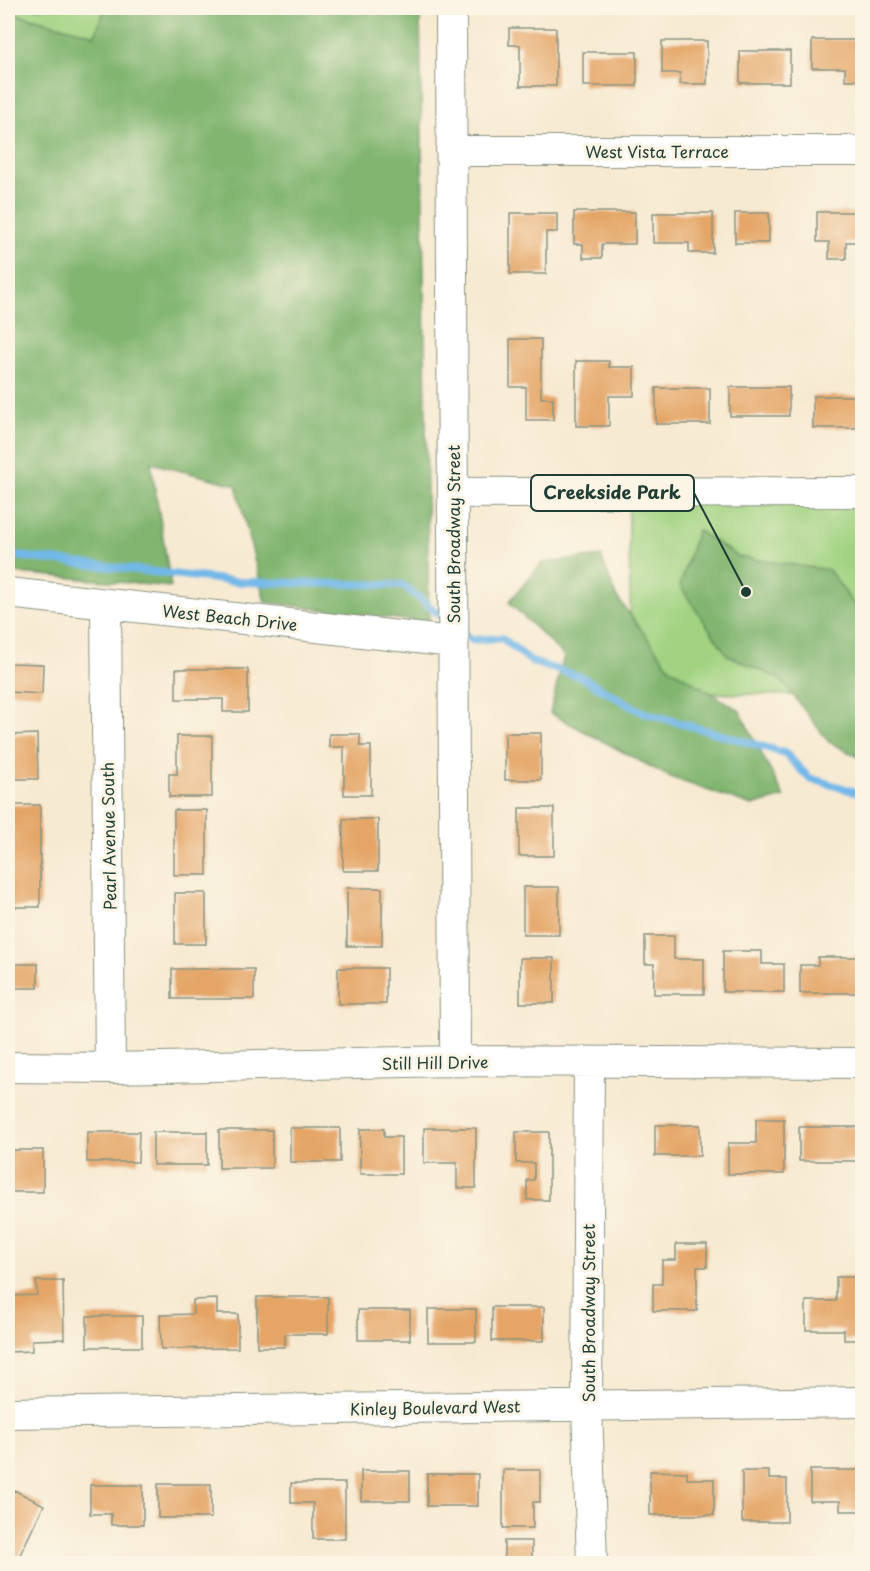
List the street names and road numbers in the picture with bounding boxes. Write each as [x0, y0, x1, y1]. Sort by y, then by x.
street label: West Vista Terrace [585, 139, 729, 163]
street label: South Broadway Street [441, 444, 465, 623]
street label: West Beach Drive [161, 598, 299, 636]
street label: Pearl Avenue South [95, 762, 121, 910]
street label: Still Hill Drive [382, 1049, 488, 1075]
street label: South Broadway Street [576, 1223, 600, 1402]
street label: Kinley Boulevard West [350, 1394, 520, 1420]

